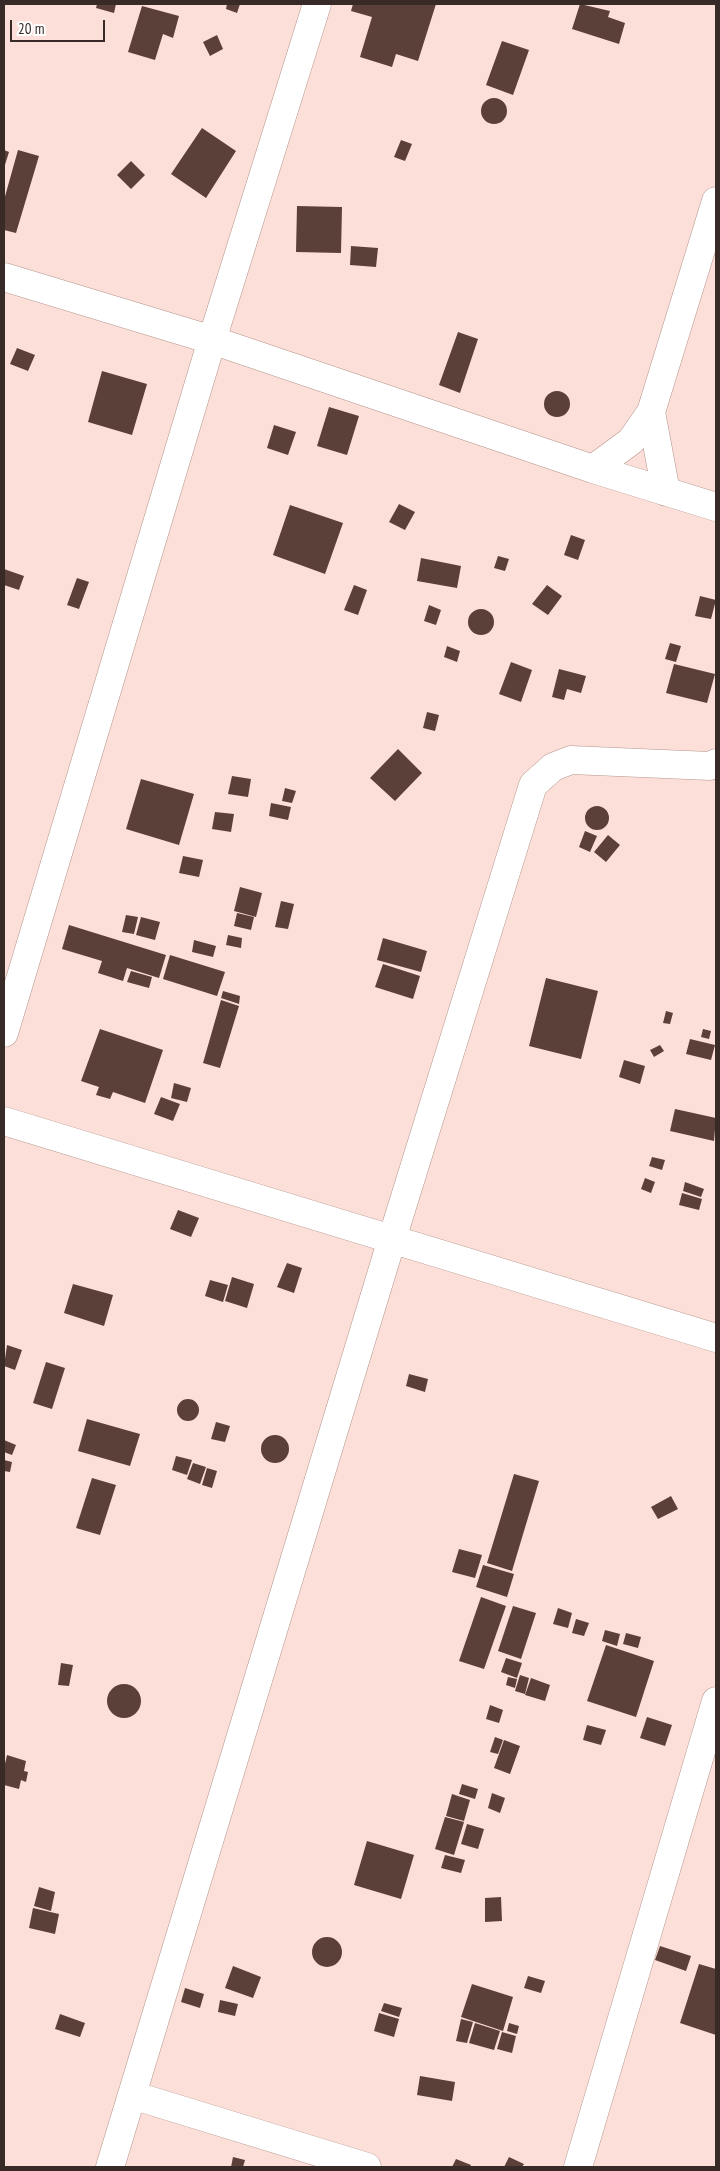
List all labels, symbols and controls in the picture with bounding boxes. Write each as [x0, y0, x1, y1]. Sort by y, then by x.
scale bar [12, 10, 108, 42]
text: 20 m [18, 19, 44, 38]

